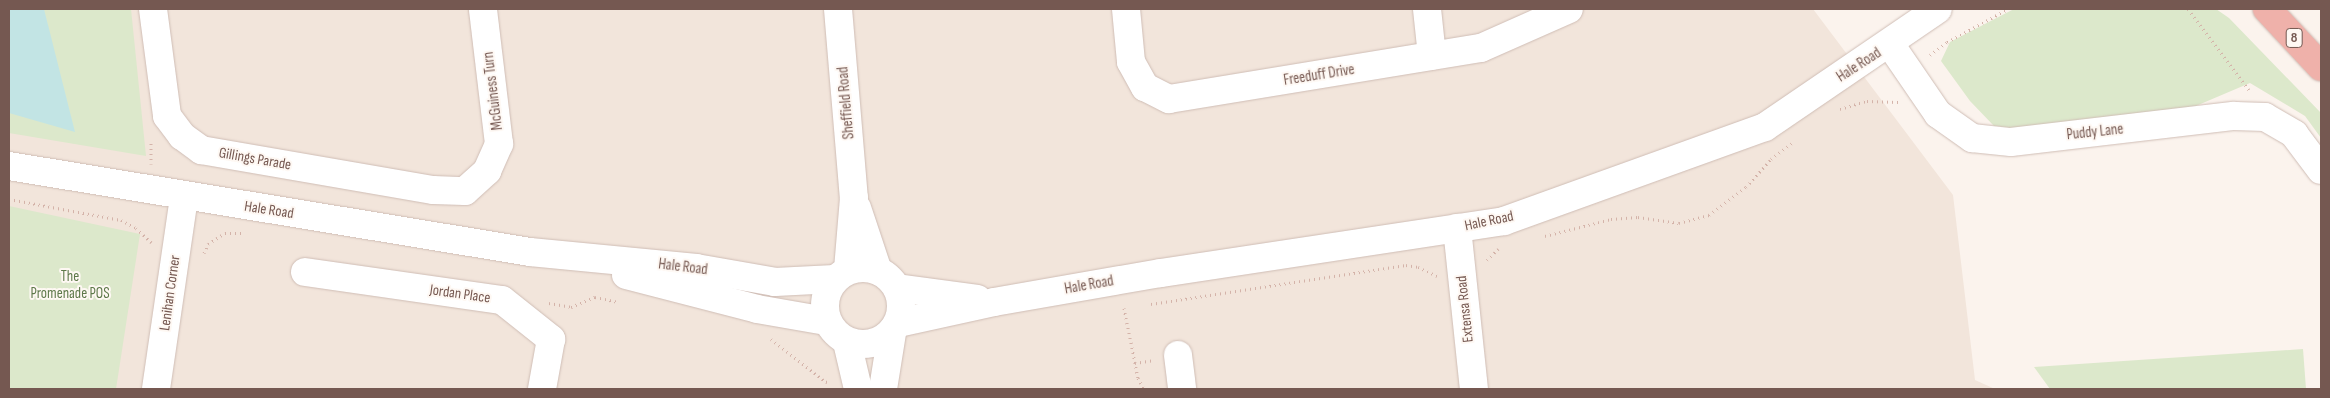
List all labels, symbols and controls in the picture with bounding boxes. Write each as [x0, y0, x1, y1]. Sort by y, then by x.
road number: 8 [2285, 26, 2303, 49]
street label: Hale Road [1833, 44, 1885, 86]
street label: McGuiness Turn [479, 51, 507, 131]
street label: Freeduff Drive [1282, 61, 1356, 89]
street label: Sheffield Road [834, 66, 858, 140]
street label: Puddy Lane [2066, 120, 2124, 144]
street label: Gillings Parade [217, 144, 293, 174]
street label: Hale Road [243, 197, 295, 223]
street label: Hale Road [1463, 207, 1515, 235]
street label: Lenihan Corner [156, 254, 184, 332]
street label: Hale Road [657, 255, 709, 279]
park label: The Promenade POS [30, 267, 110, 302]
street label: Hale Road [1063, 272, 1115, 298]
street label: Extensa Road [1453, 275, 1477, 343]
street label: Jordan Place [429, 281, 491, 307]

